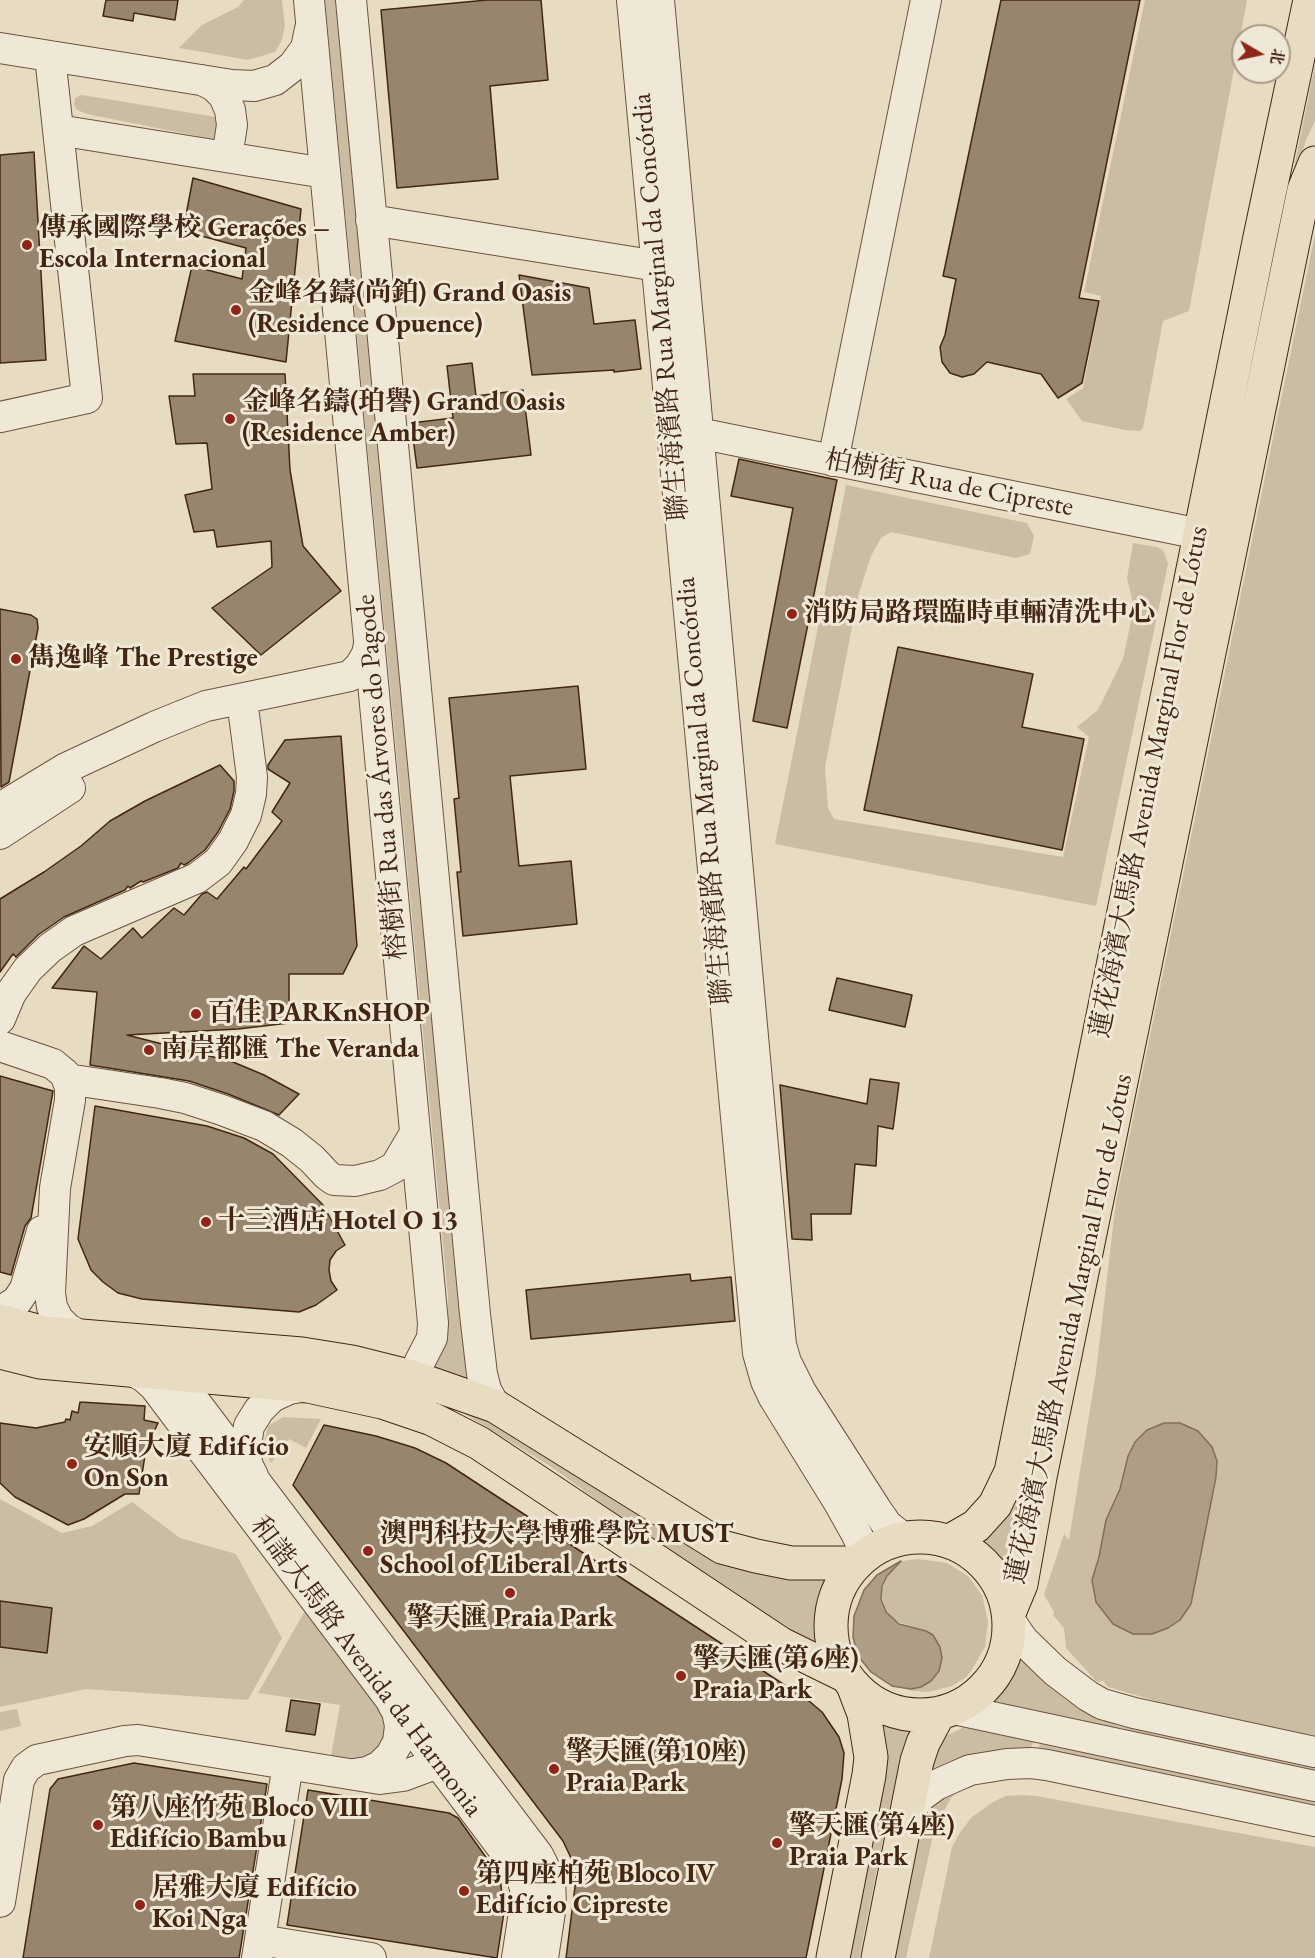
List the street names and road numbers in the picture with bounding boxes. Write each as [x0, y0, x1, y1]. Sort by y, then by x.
street label: 聯生海濱路 Rua Marginal da Concórdia [626, 92, 696, 522]
street label: 柏樹街 Rua de Cipreste [822, 444, 1076, 524]
street label: 蓮花海濱大馬路 Avenida Marginal Flor de Lótus [1084, 523, 1216, 1041]
street label: 聯生海濱路 Rua Marginal da Concórdia [670, 576, 740, 1006]
street label: 榕樹街 Rua das Árvores do Pagode [350, 593, 414, 961]
street label: 蓮花海濱大馬路 Avenida Marginal Flor de Lótus [1000, 1071, 1140, 1587]
street label: 和諧大馬路 Avenida da Harmonia [243, 1511, 489, 1823]

